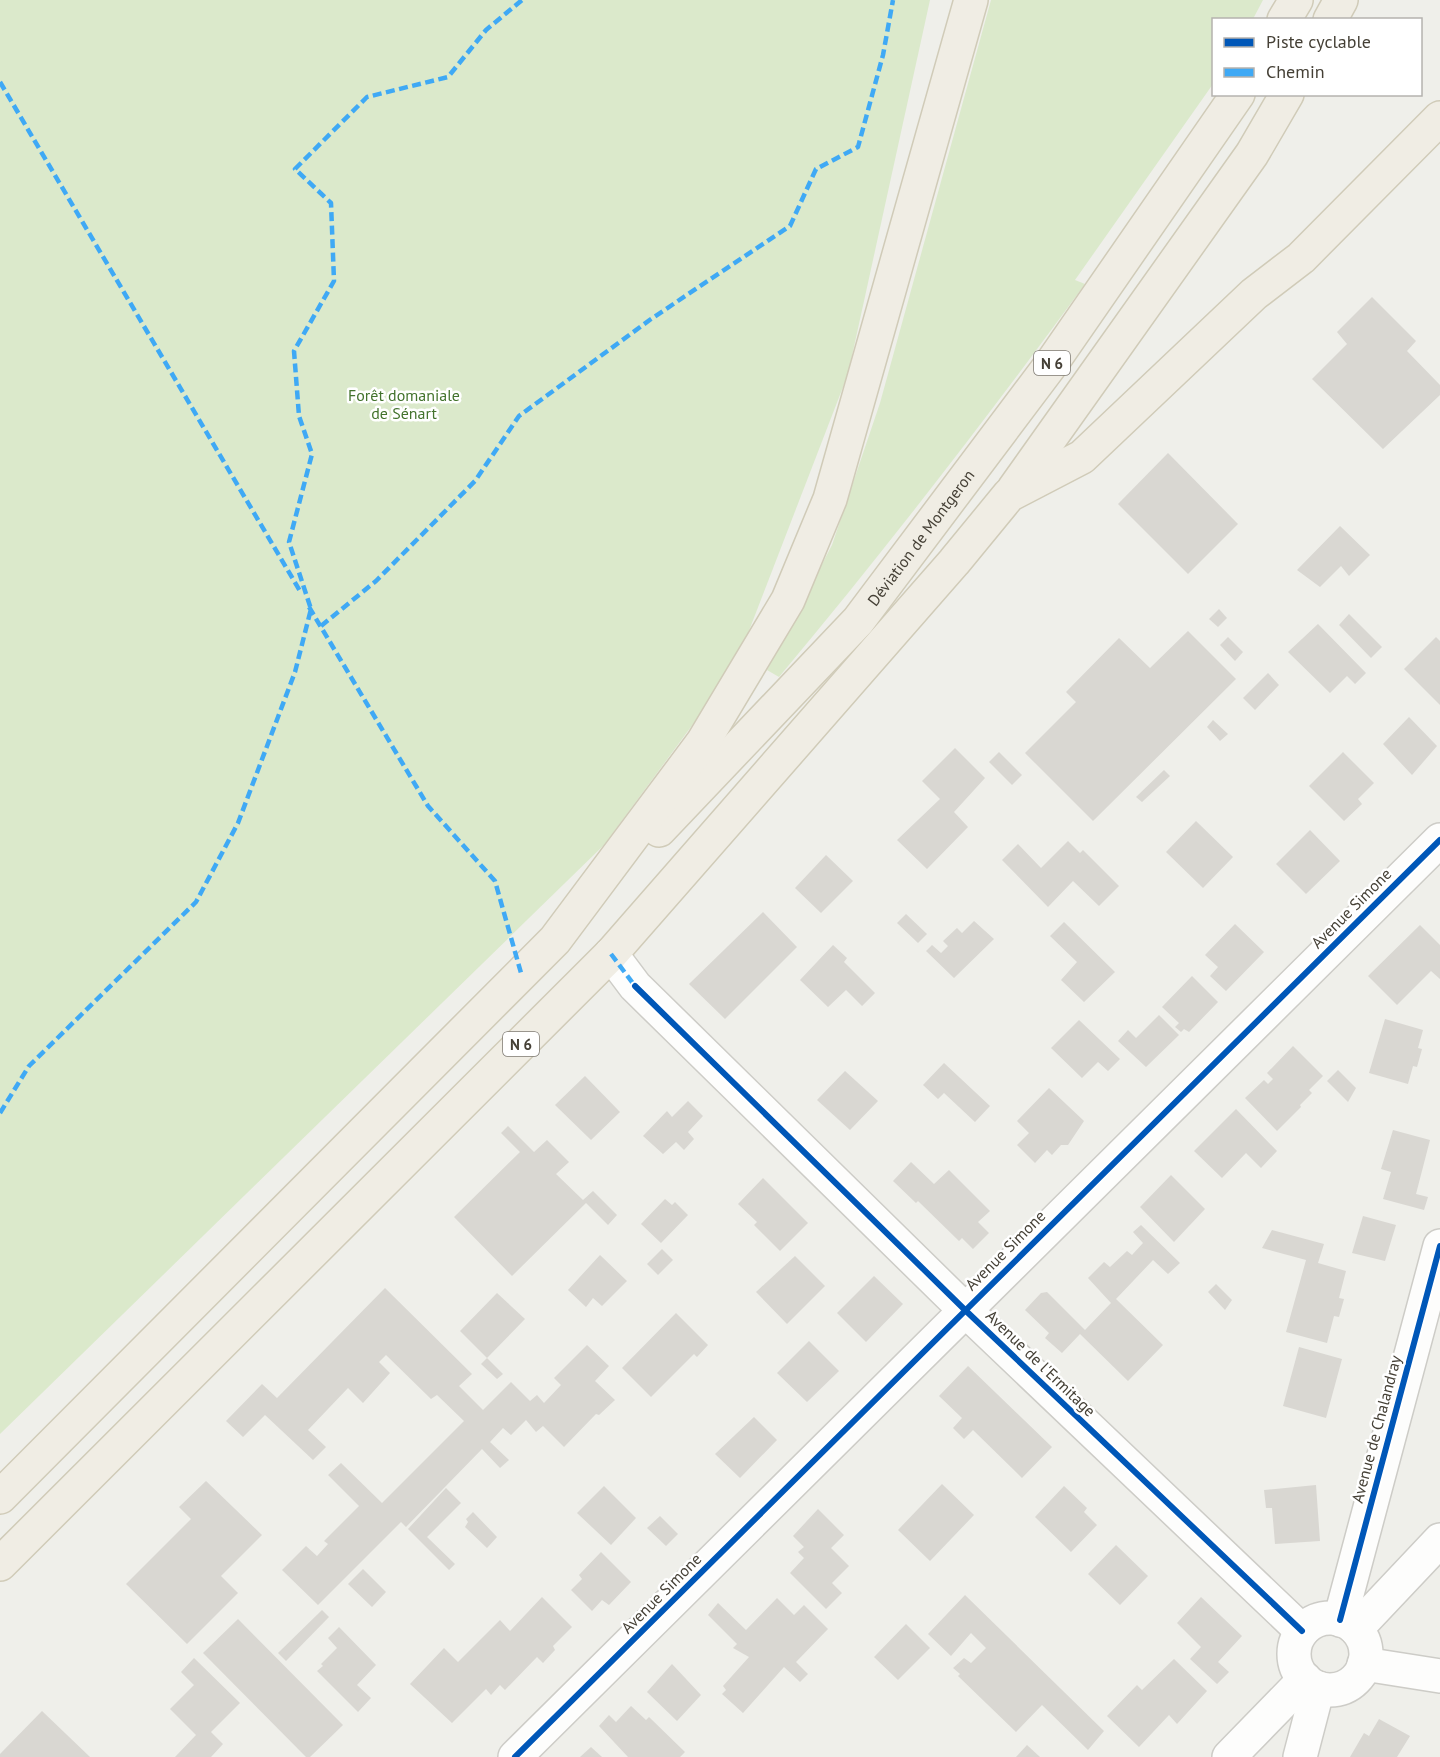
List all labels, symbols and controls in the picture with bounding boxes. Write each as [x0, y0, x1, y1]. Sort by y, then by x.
legend [1212, 18, 1422, 96]
text: Piste cyclable [1266, 30, 1371, 53]
text: Chemin [1266, 60, 1325, 83]
road number: N 6 [1034, 351, 1070, 375]
park label: Forêt domaniale de Sénart [348, 385, 460, 423]
street label: Déviation de Montgeron [863, 465, 978, 610]
street label: Avenue Simone [1307, 864, 1395, 952]
road number: N 6 [503, 1032, 539, 1056]
street label: Avenue Simone [961, 1206, 1049, 1294]
street label: Avenue de l'Ermitage [982, 1306, 1100, 1420]
street label: Avenue de Chalandray [1347, 1353, 1405, 1505]
street label: Avenue Simone [617, 1549, 705, 1637]

